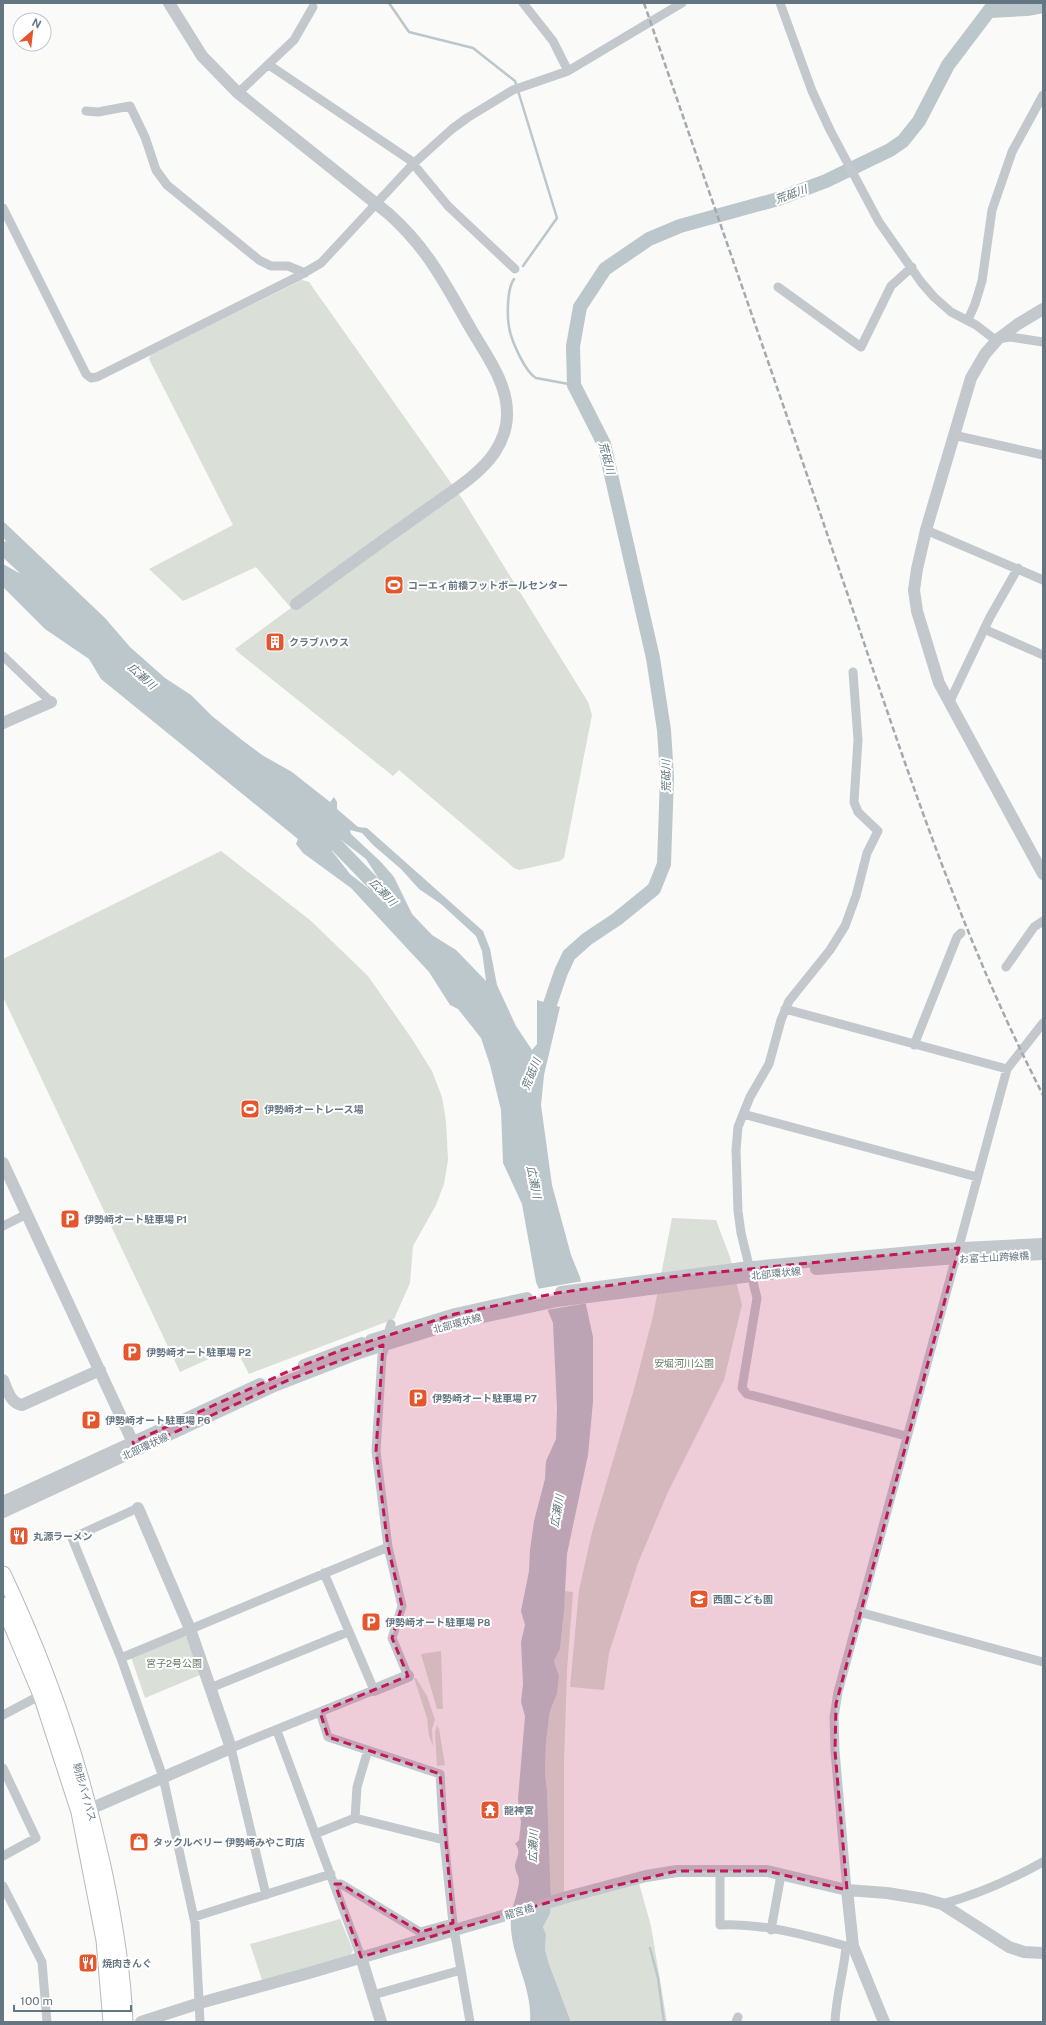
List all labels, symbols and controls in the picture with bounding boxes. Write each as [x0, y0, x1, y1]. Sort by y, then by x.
north arrow [12, 12, 52, 52]
text: N [30, 16, 43, 30]
water label: 荒砥川 [773, 182, 809, 205]
water label: 荒砥川 [597, 441, 617, 476]
sports icon: コーエィ前橋フットボールセンター [383, 574, 405, 596]
place label: コーエィ前橋フットボールセンター [408, 579, 568, 591]
building icon: クラブハウス [264, 631, 286, 653]
place label: クラブハウス [289, 636, 349, 648]
water label: 広瀬川 [126, 661, 159, 692]
water label: 荒砥川 [660, 758, 672, 793]
water label: 広瀬川 [367, 876, 399, 909]
water label: 荒砥川 [519, 1056, 543, 1092]
sports icon: 伊勢崎オートレース場 [239, 1098, 261, 1120]
place label: 伊勢崎オートレース場 [264, 1103, 364, 1115]
water label: 広瀬川 [525, 1165, 544, 1200]
parking icon: 伊勢崎オート駐車場 P1 [59, 1208, 81, 1230]
place label: 伊勢崎オート駐車場 P1 [84, 1213, 187, 1225]
street label: お富士山跨線橋 [959, 1249, 1029, 1265]
street label: 北部環状線 [751, 1264, 801, 1282]
street label: 北部環状線 [431, 1311, 483, 1335]
parking icon: 伊勢崎オート駐車場 P2 [121, 1341, 143, 1363]
place label: 伊勢崎オート駐車場 P2 [146, 1346, 251, 1358]
park label: 安堀河川公園 [654, 1357, 714, 1369]
parking icon: 伊勢崎オート駐車場 P7 [407, 1387, 429, 1409]
place label: 伊勢崎オート駐車場 P7 [432, 1392, 537, 1404]
parking icon: 伊勢崎オート駐車場 P6 [80, 1409, 102, 1431]
place label: 伊勢崎オート駐車場 P6 [105, 1414, 211, 1426]
street label: 北部環状線 [120, 1430, 170, 1462]
water label: 広瀬川 [548, 1493, 566, 1528]
restaurant icon: 丸源ラーメン [8, 1525, 30, 1547]
place label: 丸源ラーメン [33, 1530, 93, 1542]
school or university icon: 西園こども園 [688, 1588, 710, 1610]
place label: 西園こども園 [713, 1593, 773, 1605]
parking icon: 伊勢崎オート駐車場 P8 [360, 1611, 382, 1633]
place label: 伊勢崎オート駐車場 P8 [385, 1616, 491, 1628]
park label: 宮子2号公園 [146, 1657, 202, 1669]
street label: 駒形バイパス [71, 1762, 99, 1822]
temple icon: 龍神宮 [479, 1799, 501, 1821]
place label: 龍神宮 [504, 1804, 534, 1816]
water label: 広瀬川 [526, 1828, 540, 1863]
shop icon: タックルベリー 伊勢崎みやこ町店 [128, 1831, 150, 1853]
place label: タックルベリー 伊勢崎みやこ町店 [153, 1836, 305, 1848]
street label: 龍宮橋 [503, 1901, 535, 1921]
restaurant icon: 焼肉きんぐ [77, 1952, 99, 1974]
place label: 焼肉きんぐ [102, 1957, 152, 1969]
scale bar [14, 1987, 131, 2013]
text: 100 m [20, 1994, 53, 2008]

